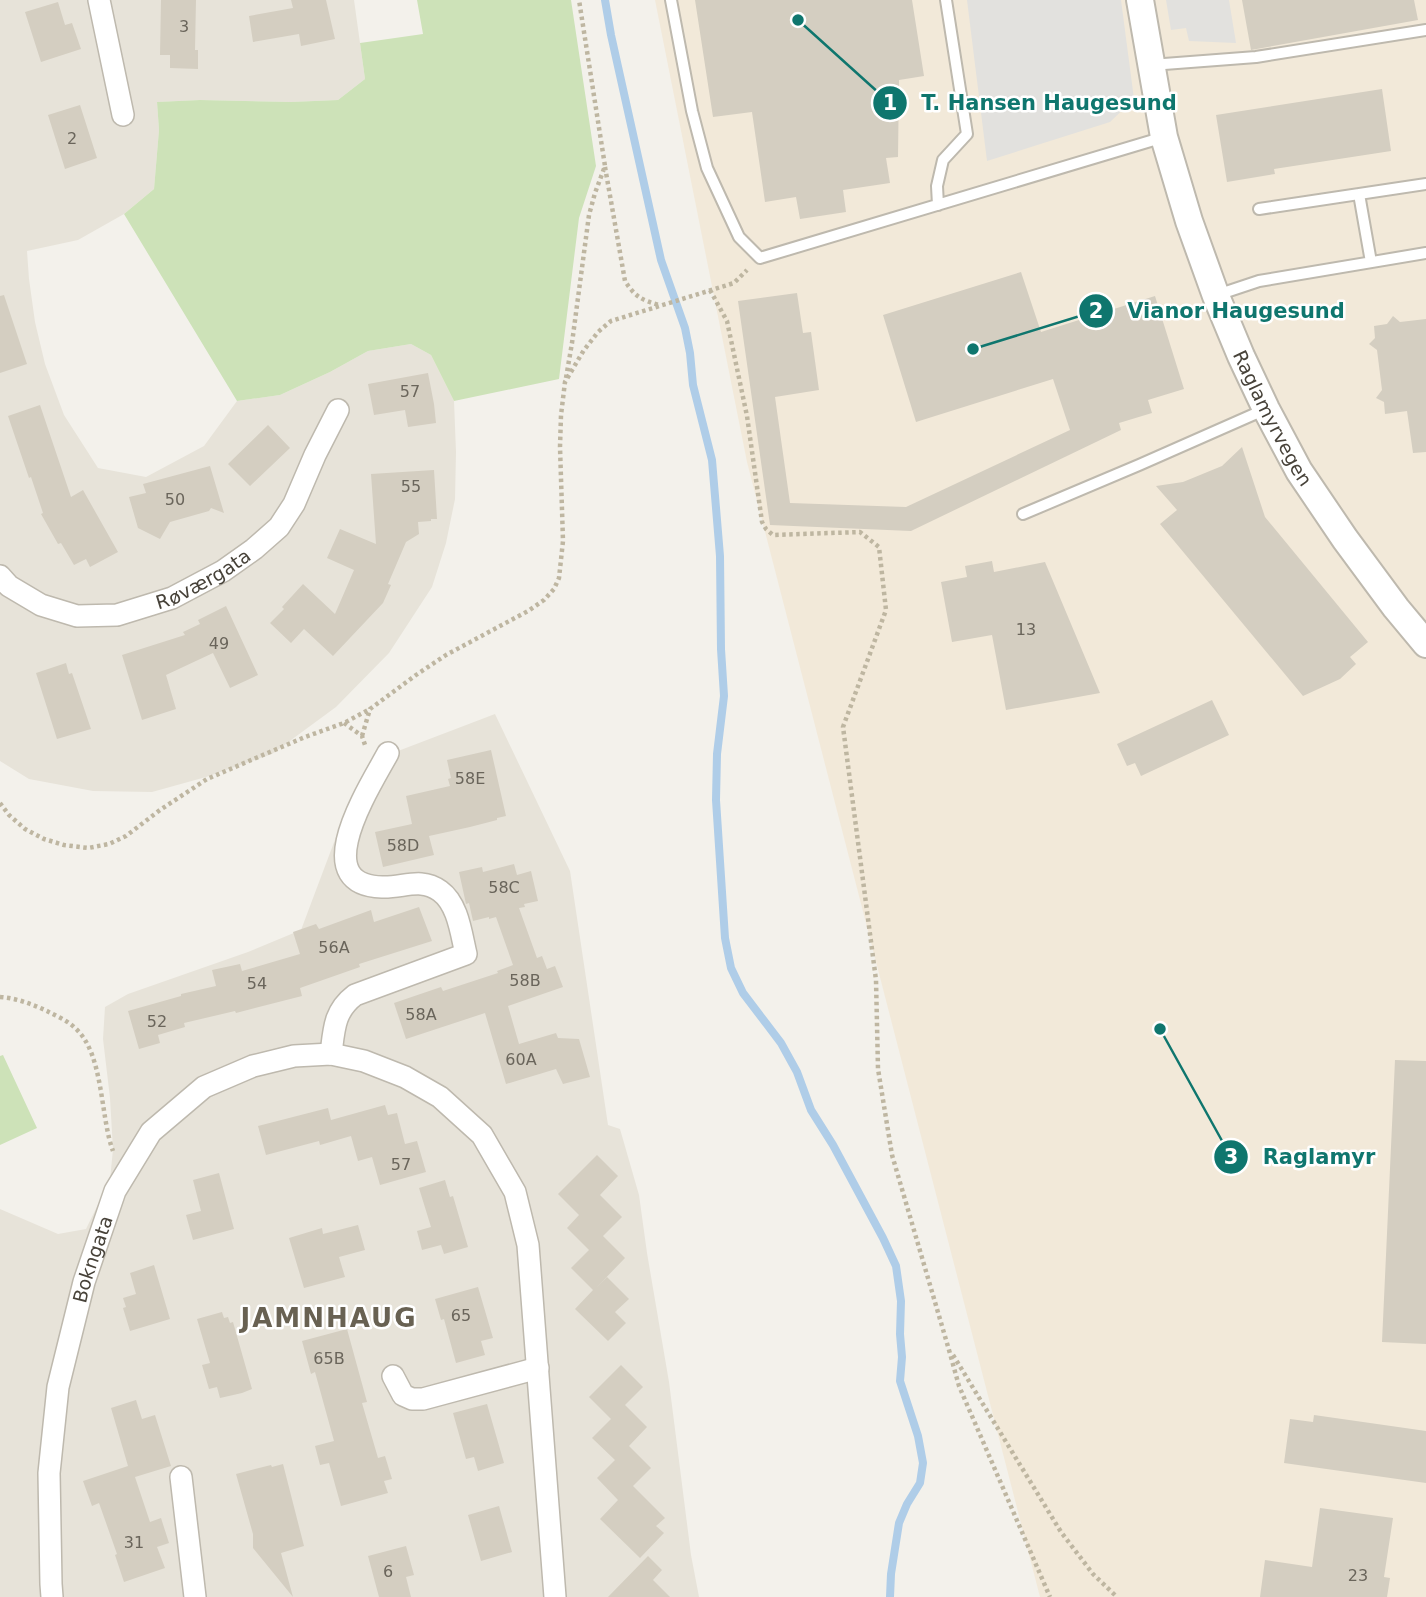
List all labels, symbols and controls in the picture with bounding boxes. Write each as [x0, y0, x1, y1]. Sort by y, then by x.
house number: 3 [179, 17, 189, 36]
callout: T. Hansen Haugesund [873, 82, 1191, 124]
text: 1 [883, 91, 897, 115]
text: T. Hansen Haugesund [921, 91, 1177, 115]
house number: 2 [67, 129, 77, 148]
callout: Vianor Haugesund [1078, 290, 1359, 332]
text: 2 [1089, 299, 1103, 323]
text: Vianor Haugesund [1127, 299, 1345, 323]
street label: Raglamyrvegen [1229, 346, 1317, 490]
house number: 57 [400, 382, 420, 401]
house number: 55 [401, 477, 421, 496]
house number: 50 [165, 490, 185, 509]
street label: Røværgata [153, 544, 255, 613]
house number: 13 [1016, 620, 1036, 639]
house number: 49 [209, 634, 229, 653]
house number: 58E [455, 769, 485, 788]
house number: 58D [387, 836, 419, 855]
house number: 58C [488, 878, 520, 897]
house number: 56A [318, 938, 350, 957]
house number: 58B [509, 971, 541, 990]
house number: 54 [247, 974, 267, 993]
house number: 58A [405, 1005, 437, 1024]
house number: 52 [147, 1012, 167, 1031]
house number: 60A [505, 1050, 537, 1069]
callout: Raglamyr [1213, 1136, 1389, 1178]
text: 3 [1224, 1145, 1238, 1169]
text: Raglamyr [1263, 1145, 1376, 1169]
house number: 57 [391, 1155, 411, 1174]
street label: Bokngata [68, 1213, 117, 1305]
district label: JAMNHAUG [239, 1303, 417, 1333]
house number: 65 [451, 1306, 471, 1325]
house number: 65B [313, 1349, 345, 1368]
house number: 31 [124, 1533, 144, 1552]
house number: 6 [383, 1562, 393, 1581]
house number: 23 [1348, 1566, 1368, 1585]

